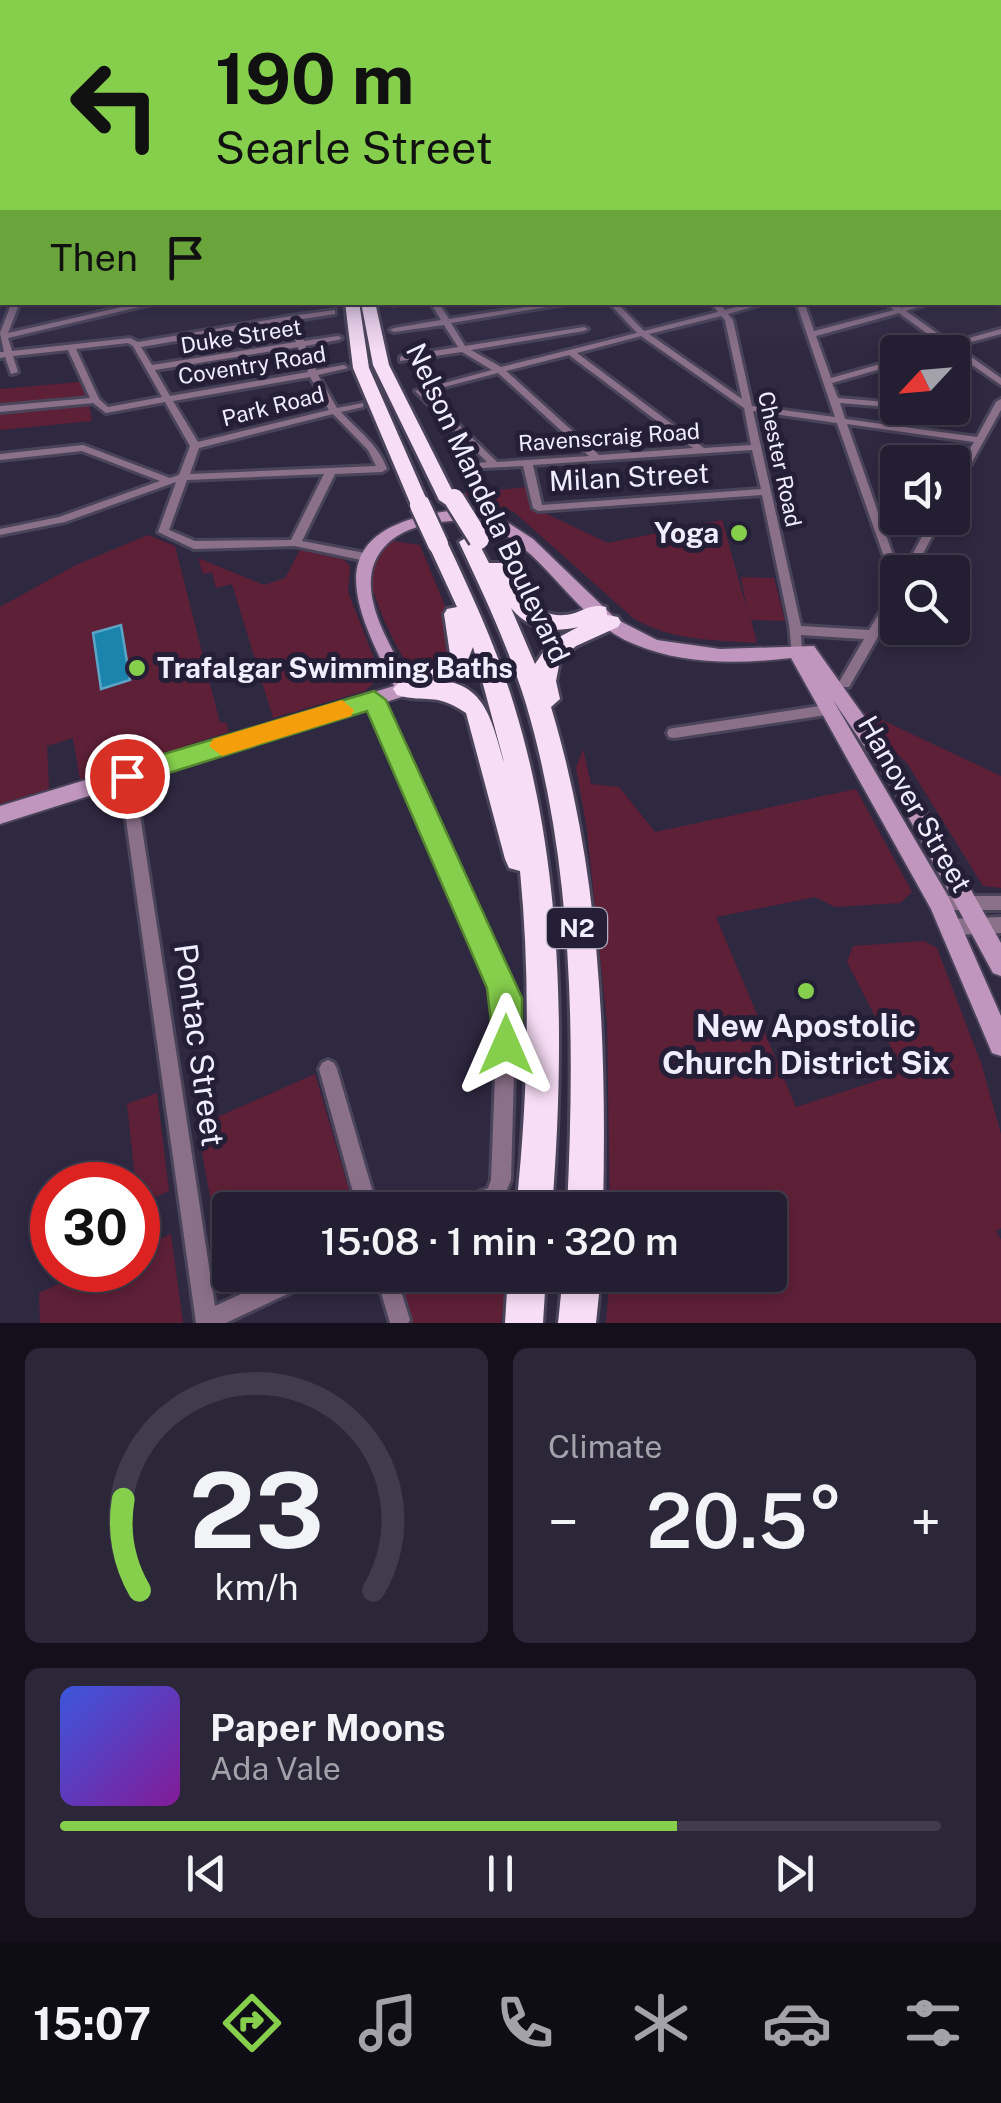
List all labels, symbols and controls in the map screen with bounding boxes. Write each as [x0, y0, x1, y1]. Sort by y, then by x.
text: 190 m [215, 37, 414, 120]
icon: left [50, 40, 180, 170]
text: Searle Street [215, 121, 493, 174]
icon: arrive [158, 230, 213, 285]
text: Then [50, 235, 138, 280]
street label: Duke Street [179, 314, 303, 358]
north arrow [880, 335, 970, 425]
map controls [880, 335, 970, 645]
street label: Nelson Mandela Boulevard [400, 338, 577, 668]
street label: Coventry Road [176, 340, 328, 390]
street label: Park Road [219, 381, 327, 431]
street label: Chester Road [753, 389, 807, 529]
street label: Ravenscraig Road [517, 418, 701, 456]
button: sound [880, 445, 970, 535]
street label: Milan Street [548, 456, 710, 497]
place label: Yoga [654, 516, 719, 549]
marker: Yoga [728, 522, 750, 544]
button: search [880, 555, 970, 645]
place label: Trafalgar Swimming Baths [157, 651, 513, 684]
marker: Trafalgar Swimming Baths [126, 657, 148, 679]
street label: Hanover Street [852, 710, 979, 898]
pin [85, 734, 170, 819]
icon: arrive [100, 749, 155, 804]
road number: N2 [547, 908, 607, 948]
street label: Pontac Street [167, 941, 232, 1149]
marker: New Apostolic Church District Six [795, 980, 817, 1002]
position arrow [454, 993, 558, 1097]
place label: New Apostolic Church District Six [662, 1007, 950, 1081]
speed limit sign: 30 [30, 1162, 160, 1292]
text: 15:08 · 1 min · 320 m [321, 1219, 679, 1264]
text: Climate [548, 1428, 662, 1465]
text: 23 [189, 1449, 324, 1571]
text: 20.5° [646, 1477, 843, 1565]
text: − [548, 1490, 579, 1554]
text: + [911, 1490, 941, 1554]
text: km/h [214, 1566, 299, 1608]
text: Paper Moons [210, 1705, 445, 1750]
text: Ada Vale [210, 1750, 341, 1787]
icon: previous [179, 1846, 234, 1901]
icon: pause [473, 1846, 528, 1901]
icon: next [767, 1846, 822, 1901]
icon: directions [217, 1988, 287, 2058]
icon: music [353, 1988, 423, 2058]
icon: phone [490, 1988, 560, 2058]
icon: climate [626, 1988, 696, 2058]
icon: car [762, 1988, 832, 2058]
icon: filters [898, 1988, 968, 2058]
text: 15:07 [33, 1997, 151, 2050]

